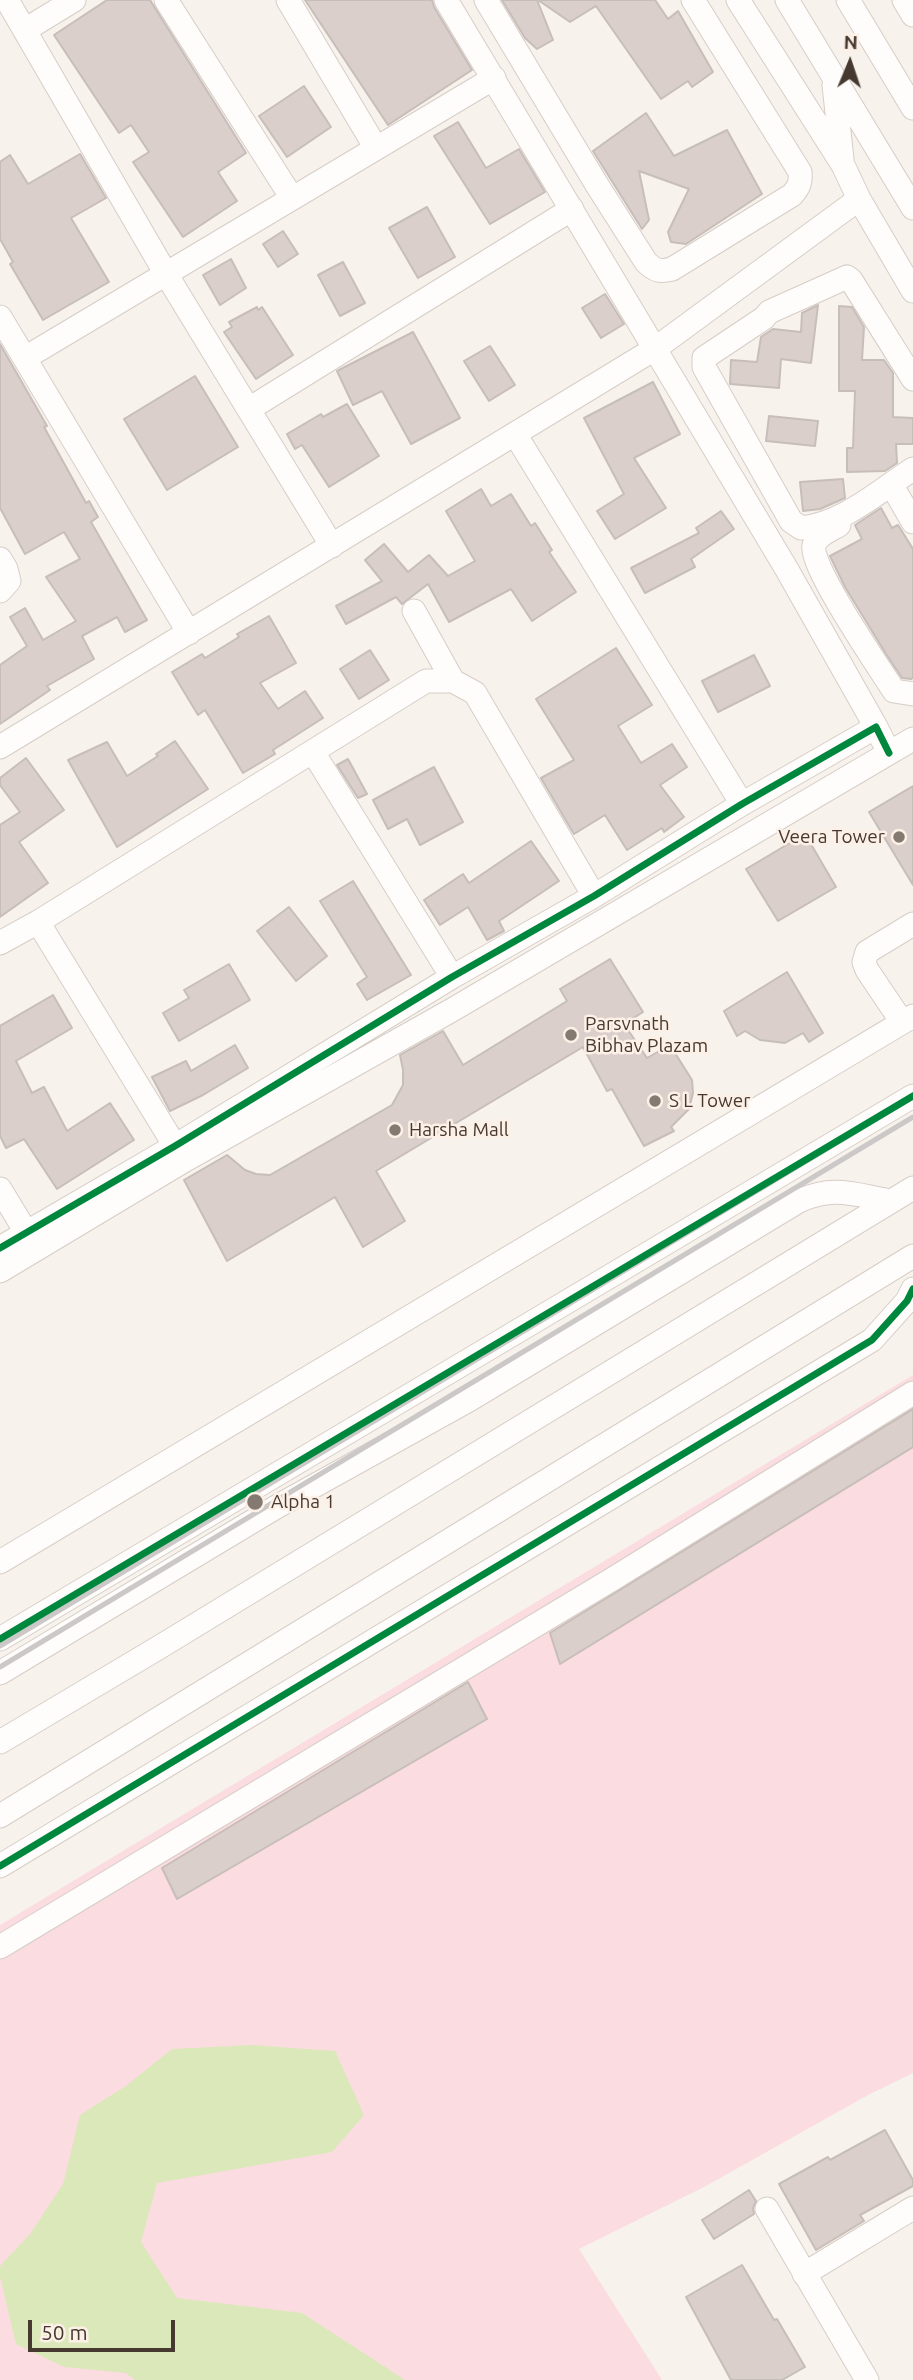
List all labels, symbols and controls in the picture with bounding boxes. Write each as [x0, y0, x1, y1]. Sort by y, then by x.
north arrow [815, 28, 885, 98]
text: N [843, 31, 858, 53]
place label: Veera Tower [778, 826, 885, 848]
marker: Veera Tower [891, 829, 907, 845]
place label: Parsvnath Bibhav Plazam [585, 1013, 708, 1057]
marker: Parsvnath Bibhav Plazam [563, 1027, 579, 1043]
place label: S L Tower [669, 1090, 750, 1112]
marker: S L Tower [647, 1093, 663, 1109]
place label: Harsha Mall [409, 1119, 509, 1141]
marker: Harsha Mall [387, 1122, 403, 1138]
place label: Alpha 1 [271, 1491, 335, 1513]
marker: Alpha 1 [245, 1492, 265, 1512]
scale bar [32, 2306, 178, 2350]
text: 50 m [41, 2320, 88, 2344]

